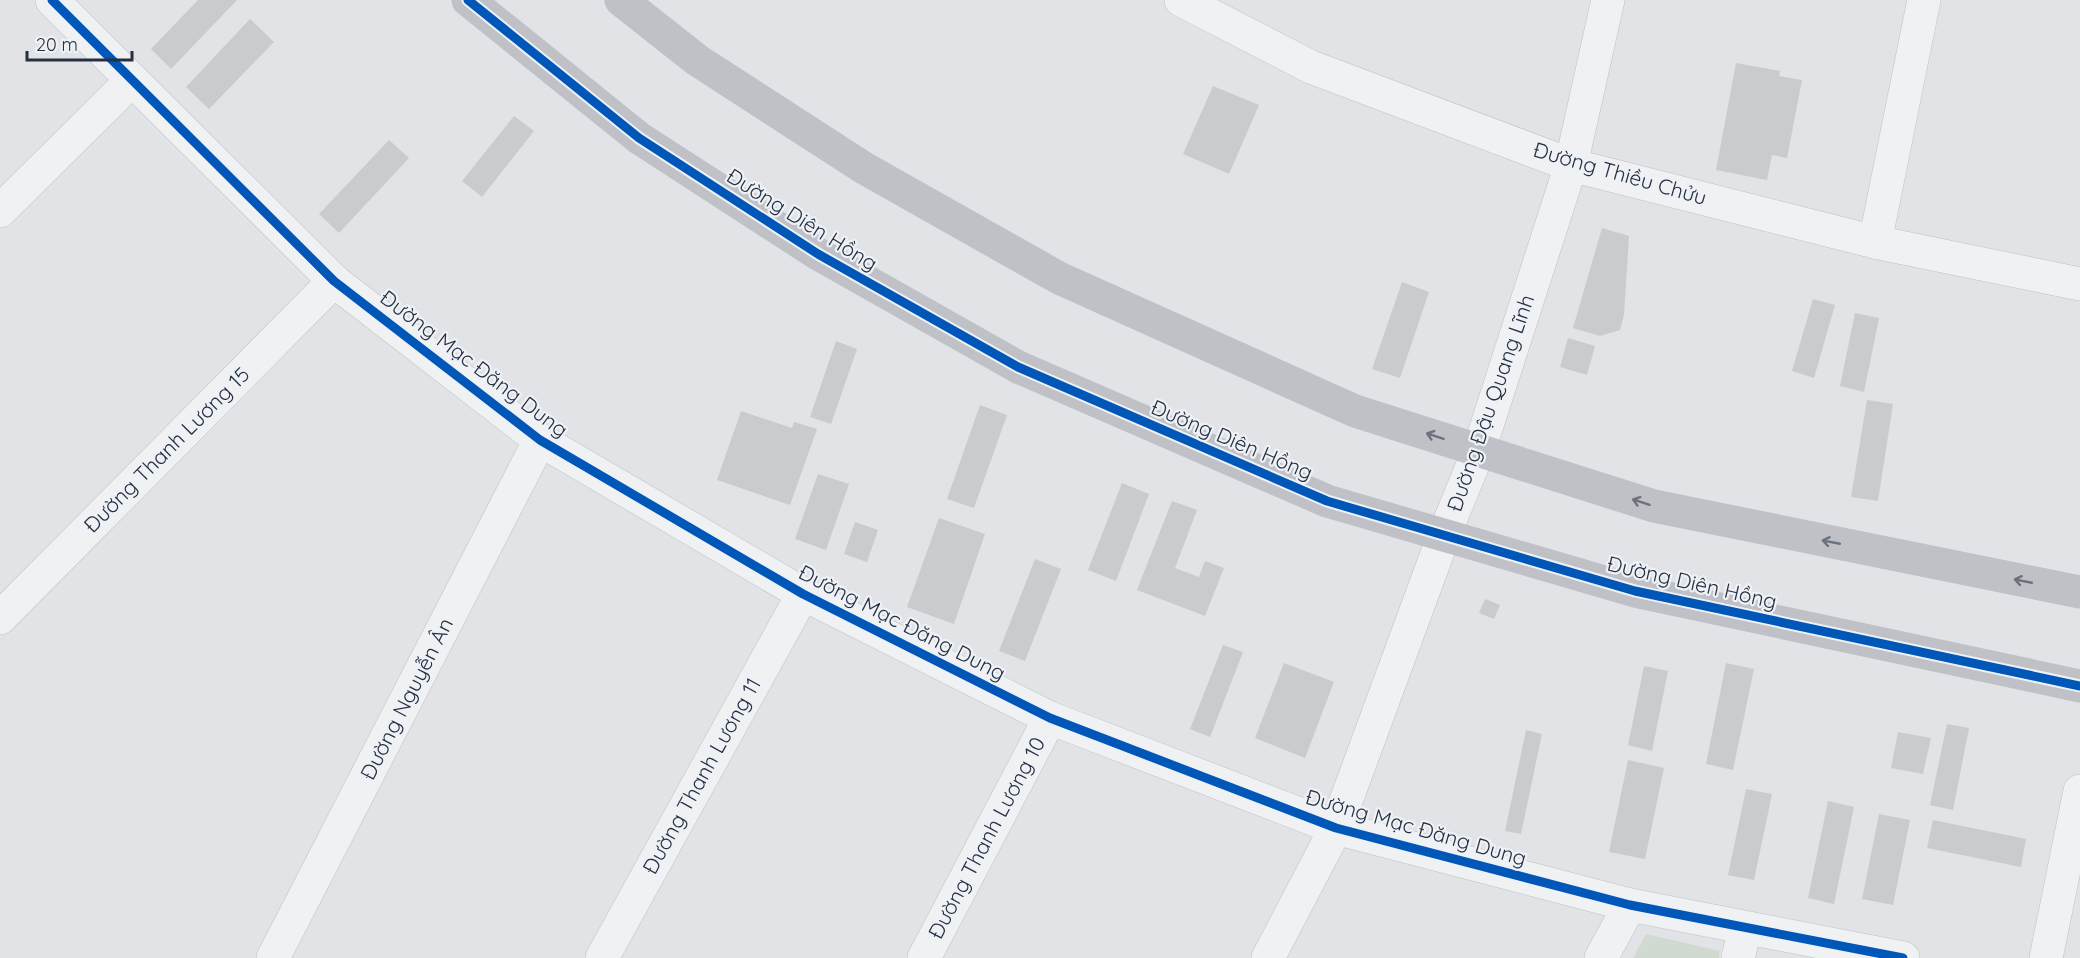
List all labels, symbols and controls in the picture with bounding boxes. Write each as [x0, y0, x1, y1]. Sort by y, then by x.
scale bar [27, 24, 132, 62]
text: 20 m [36, 33, 78, 56]
street label: Đường Thiều Chửu [1531, 136, 1710, 210]
street label: Đường Diên Hồng [722, 162, 883, 276]
street label: Đường Mạc Đăng Dung [376, 284, 574, 442]
street label: Đường Đậu Quang Lĩnh [1441, 291, 1539, 515]
street label: Đường Thanh Lương 15 [78, 361, 255, 538]
street label: Đường Diên Hồng [1148, 393, 1317, 485]
one-way arrow [1426, 430, 1445, 441]
one-way arrow [1632, 496, 1651, 507]
one-way arrow [1822, 536, 1842, 547]
street label: Đường Diên Hồng [1605, 550, 1779, 614]
street label: Đường Mạc Đăng Dung [795, 559, 1010, 686]
one-way arrow [2013, 574, 2032, 586]
street label: Đường Nguyễn Ân [354, 613, 458, 784]
street label: Đường Thanh Lương 11 [636, 673, 766, 878]
street label: Đường Thanh Lương 10 [922, 732, 1050, 943]
street label: Đường Mạc Đăng Dung [1303, 783, 1530, 871]

